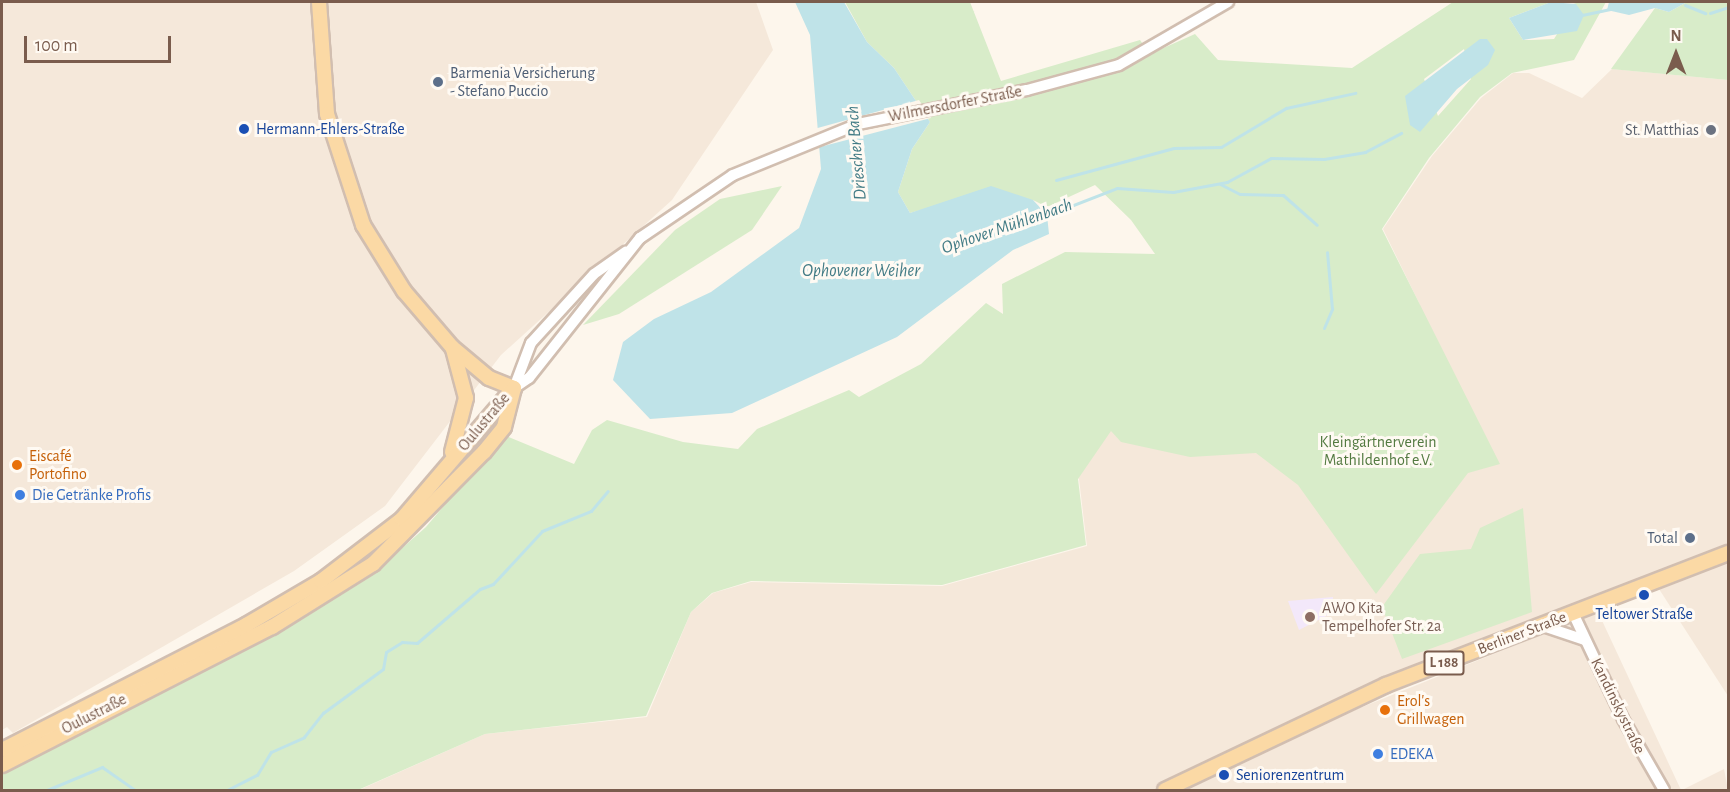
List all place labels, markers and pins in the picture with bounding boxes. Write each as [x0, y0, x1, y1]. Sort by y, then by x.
place label: Barmenia Versicherung - Stefano Puccio [450, 63, 595, 101]
marker: Barmenia Versicherung - Stefano Puccio [431, 75, 445, 89]
place label: Hermann-Ehlers-Straße [256, 119, 405, 139]
place label: St. Matthias [1625, 120, 1699, 140]
marker: Hermann-Ehlers-Straße [237, 122, 251, 136]
marker: St. Matthias [1704, 123, 1718, 137]
place label: Eiscafé Portofino [29, 446, 87, 484]
marker: Eiscafé Portofino [10, 458, 24, 472]
place label: Die Getränke Profis [32, 485, 151, 505]
marker: Die Getränke Profis [13, 488, 27, 502]
place label: Total [1647, 528, 1678, 548]
marker: Total [1683, 531, 1697, 545]
marker: Teltower Straße [1637, 588, 1651, 602]
place label: AWO Kita Tempelhofer Str. 2a [1322, 598, 1441, 636]
place label: Teltower Straße [1595, 604, 1693, 624]
marker: AWO Kita Tempelhofer Str. 2a [1303, 610, 1317, 624]
place label: Erol's Grillwagen [1397, 691, 1465, 729]
marker: Erol's Grillwagen [1378, 703, 1392, 717]
place label: EDEKA [1390, 744, 1434, 764]
marker: EDEKA [1371, 747, 1385, 761]
place label: Seniorenzentrum [1236, 765, 1344, 785]
marker: Seniorenzentrum [1217, 768, 1231, 782]

